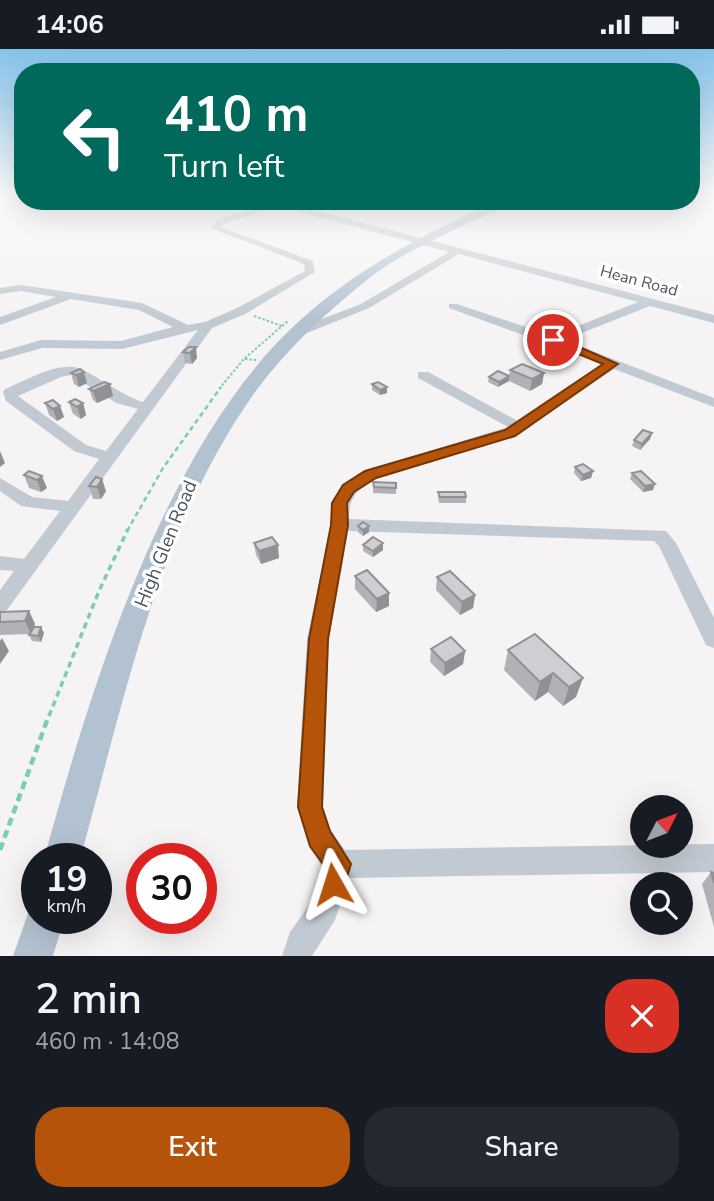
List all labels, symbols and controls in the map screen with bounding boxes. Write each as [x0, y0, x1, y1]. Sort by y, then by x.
text: 14:06 [35, 7, 104, 42]
text: 410 m [164, 81, 308, 148]
icon: left [49, 91, 140, 182]
text: Turn left [164, 145, 284, 188]
street label: Hean Road [598, 260, 680, 302]
pin [523, 310, 583, 370]
icon: arrive [534, 321, 572, 359]
street label: High Glen Road [129, 477, 203, 611]
north arrow [630, 795, 693, 857]
map controls [630, 795, 693, 935]
speed limit sign: 30 [126, 843, 217, 934]
position arrow [296, 847, 370, 921]
text: 19 [45, 856, 88, 903]
button: search [630, 872, 693, 935]
text: km/h [47, 894, 86, 918]
text: 2 min [35, 971, 142, 1028]
button: close [605, 979, 679, 1053]
text: 460 m · 14:08 [35, 1026, 180, 1057]
button: Exit [35, 1107, 350, 1187]
button: Share [364, 1107, 679, 1187]

